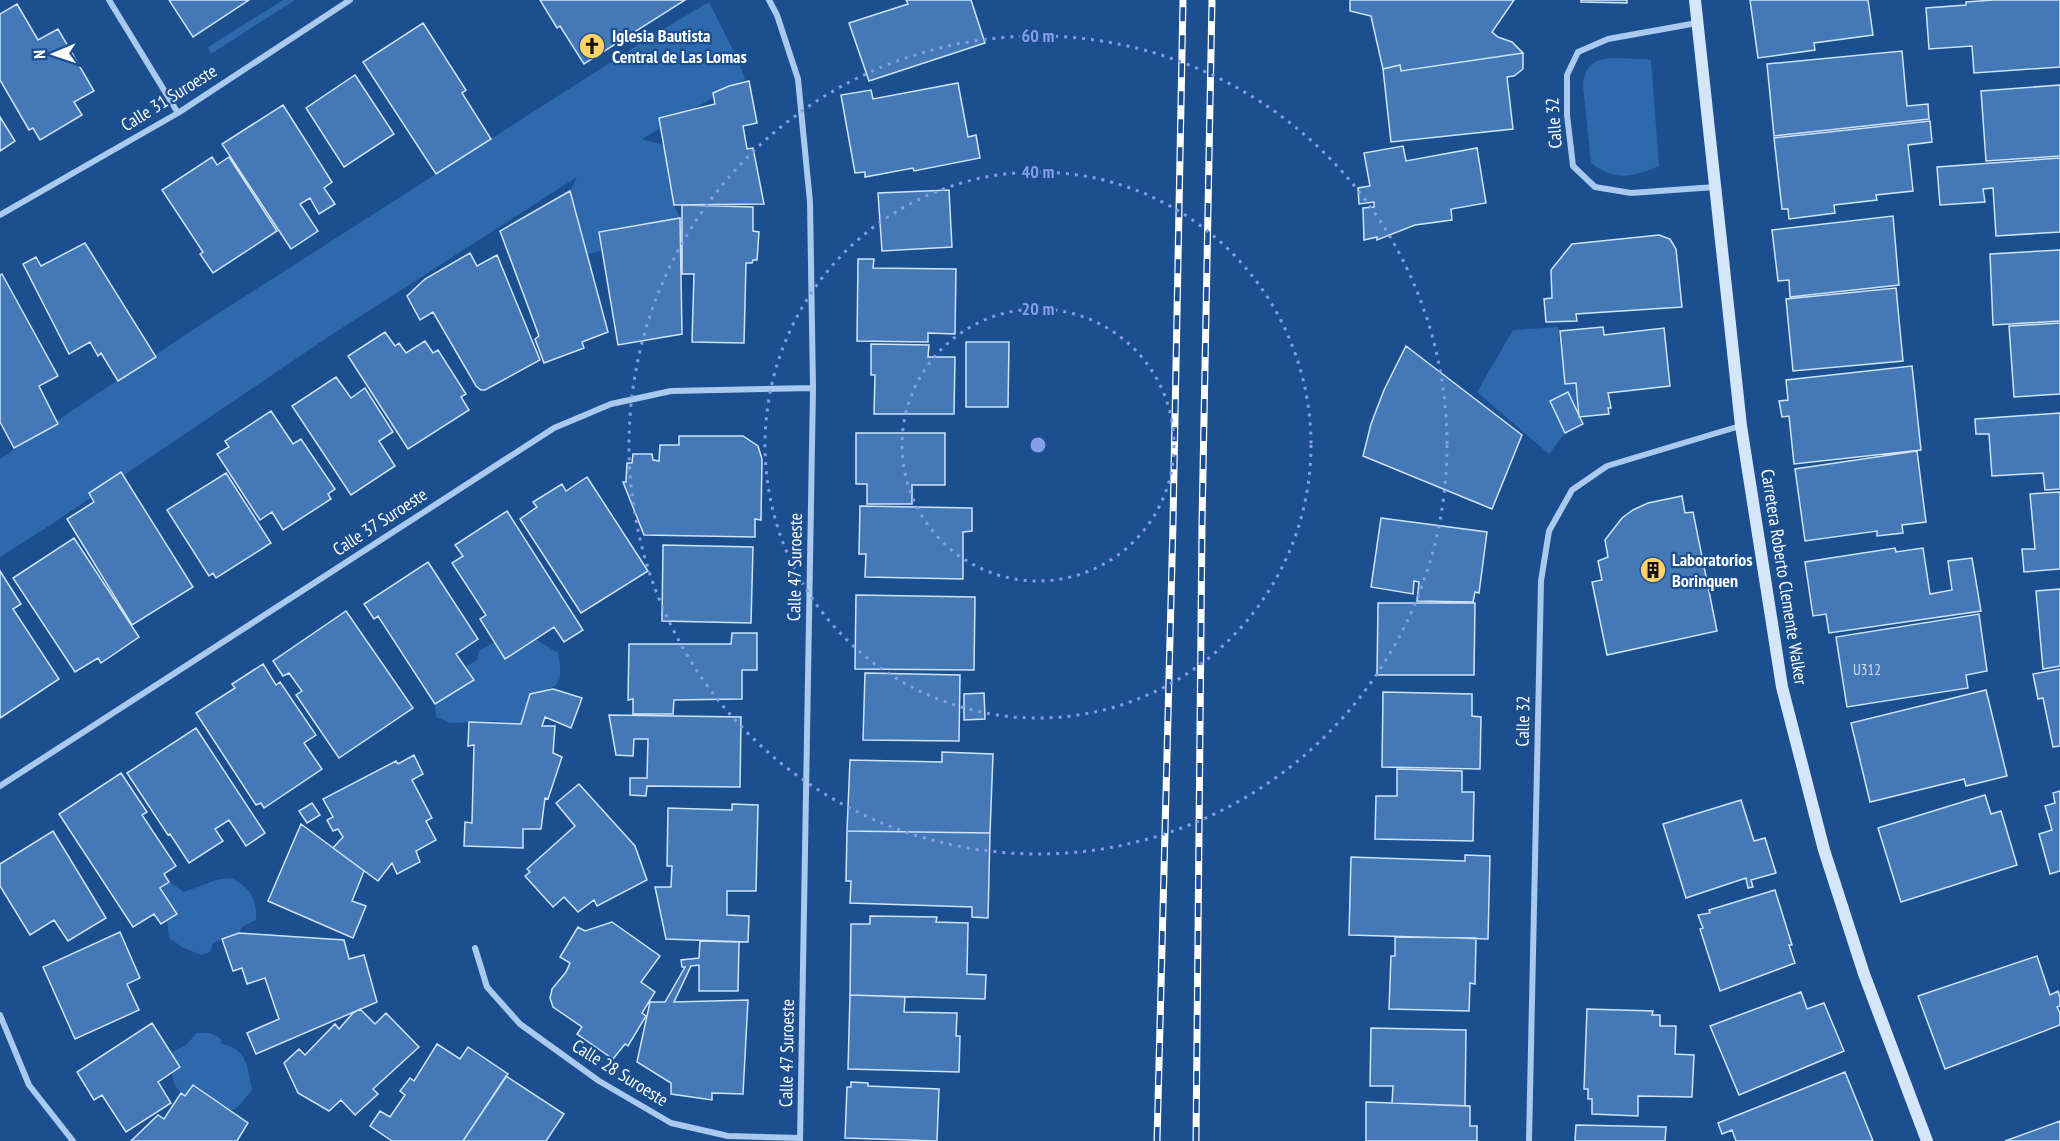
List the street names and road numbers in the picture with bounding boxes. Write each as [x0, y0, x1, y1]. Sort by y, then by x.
street label: Calle 31 Suroeste [116, 59, 221, 136]
street label: Calle 32 [1540, 97, 1567, 149]
street label: Carretera Roberto Clemente Walker [1756, 467, 1813, 687]
street label: Calle 37 Suroeste [328, 483, 431, 561]
street label: Calle 47 Suroeste [782, 513, 807, 621]
street label: Calle 32 [1511, 695, 1534, 747]
street label: Calle 47 Suroeste [774, 999, 799, 1107]
street label: Calle 28 Suroeste [568, 1034, 673, 1111]

